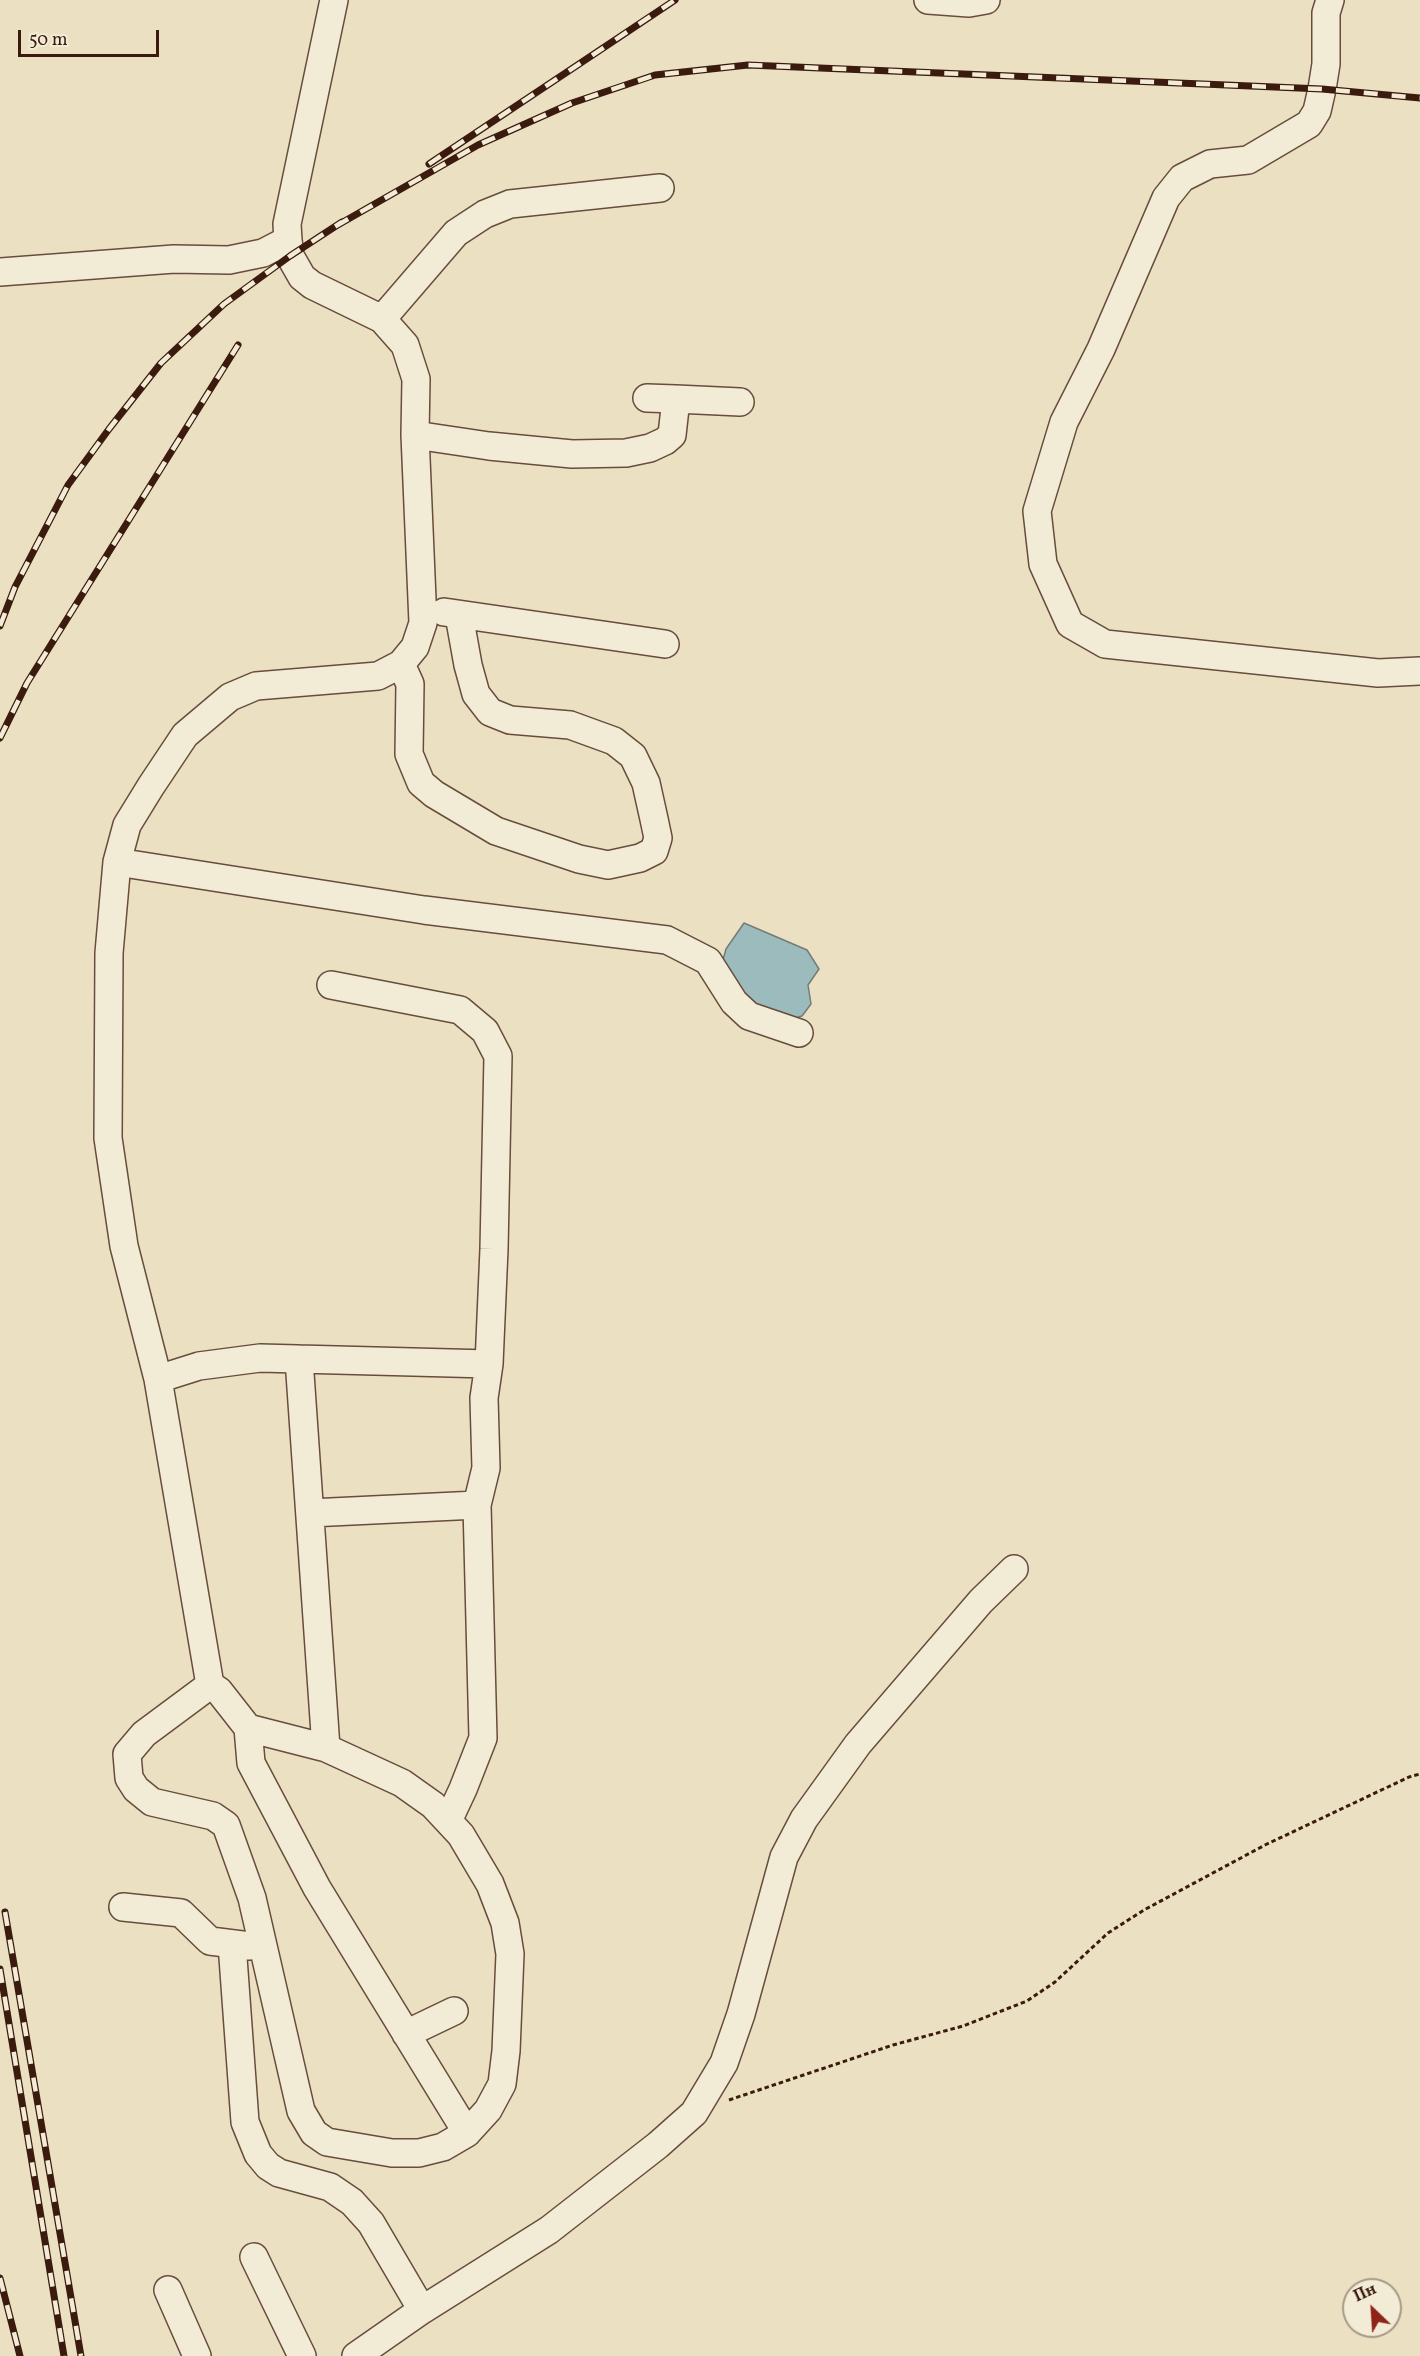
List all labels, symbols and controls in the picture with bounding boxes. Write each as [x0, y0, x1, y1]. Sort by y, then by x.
scale bar [21, 18, 162, 56]
text: 50 m [29, 28, 68, 53]
north arrow [1342, 2278, 1402, 2338]
text: Пн [1350, 2279, 1380, 2308]

